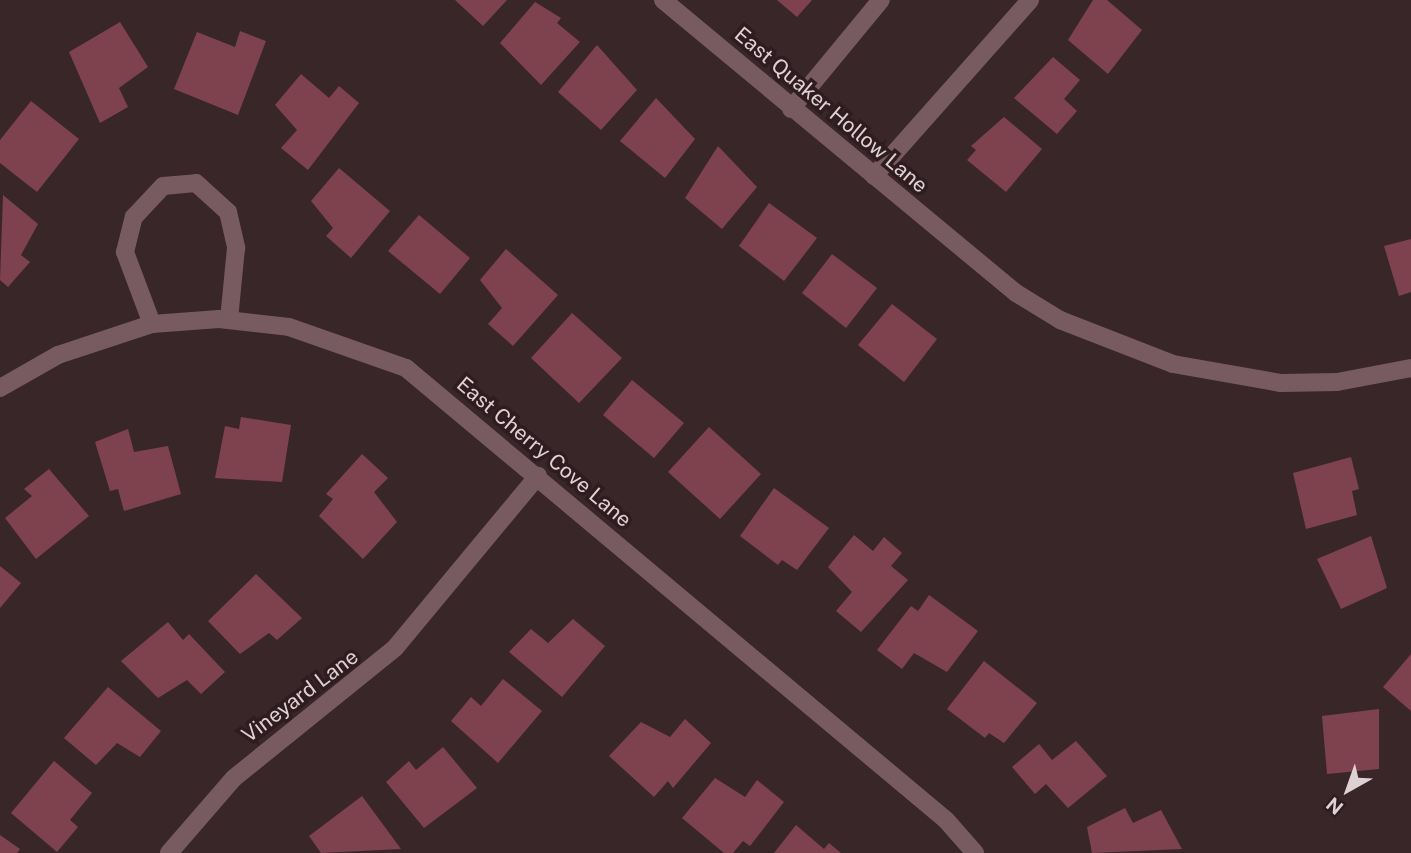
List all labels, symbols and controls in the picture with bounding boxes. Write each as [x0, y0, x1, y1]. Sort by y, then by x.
street label: East Quaker Hollow Lane [729, 22, 933, 198]
street label: East Cherry Cove Lane [451, 372, 637, 532]
street label: Vineyard Lane [237, 644, 363, 748]
north arrow [1313, 755, 1383, 825]
text: N [1322, 793, 1347, 819]

